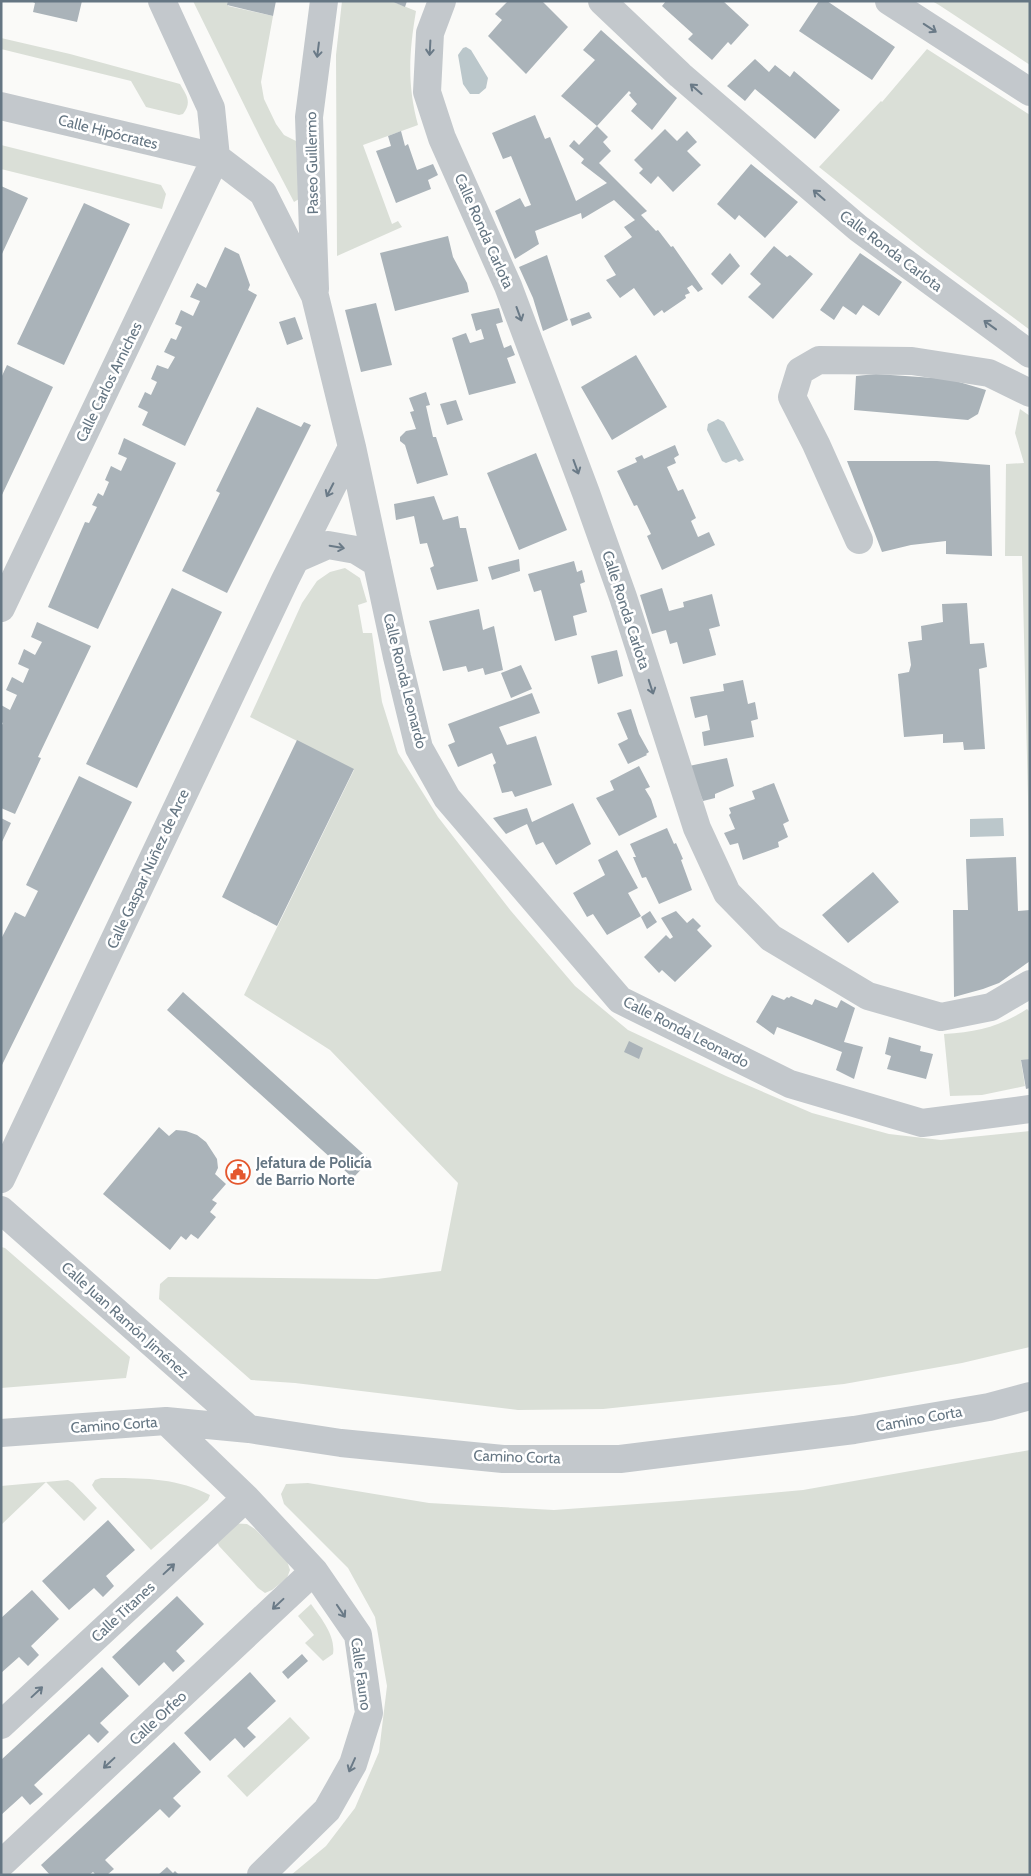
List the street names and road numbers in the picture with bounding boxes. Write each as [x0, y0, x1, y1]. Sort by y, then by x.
street label: Calle Hipócrates [56, 111, 160, 153]
street label: Paseo Guillermo [302, 111, 322, 215]
street label: Calle Ronda Carlota [451, 171, 518, 292]
street label: Calle Ronda Carlota [836, 207, 947, 296]
street label: Calle Carlos Arniches [72, 319, 146, 445]
street label: Calle Ronda Carlota [598, 548, 654, 672]
street label: Calle Ronda Leonardo [379, 611, 431, 751]
street label: Calle Gaspar Núñez de Arce [103, 786, 193, 952]
street label: Calle Ronda Leonardo [620, 992, 752, 1072]
street label: Calle Juan Ramón Jiménez [58, 1258, 192, 1382]
street label: Camino Corta [875, 1402, 964, 1435]
street label: Camino Corta [70, 1413, 159, 1437]
street label: Camino Corta [473, 1446, 562, 1468]
street label: Calle Titanes [88, 1578, 158, 1646]
street label: Calle Fauno [347, 1637, 375, 1711]
street label: Calle Orfeo [126, 1687, 190, 1749]

